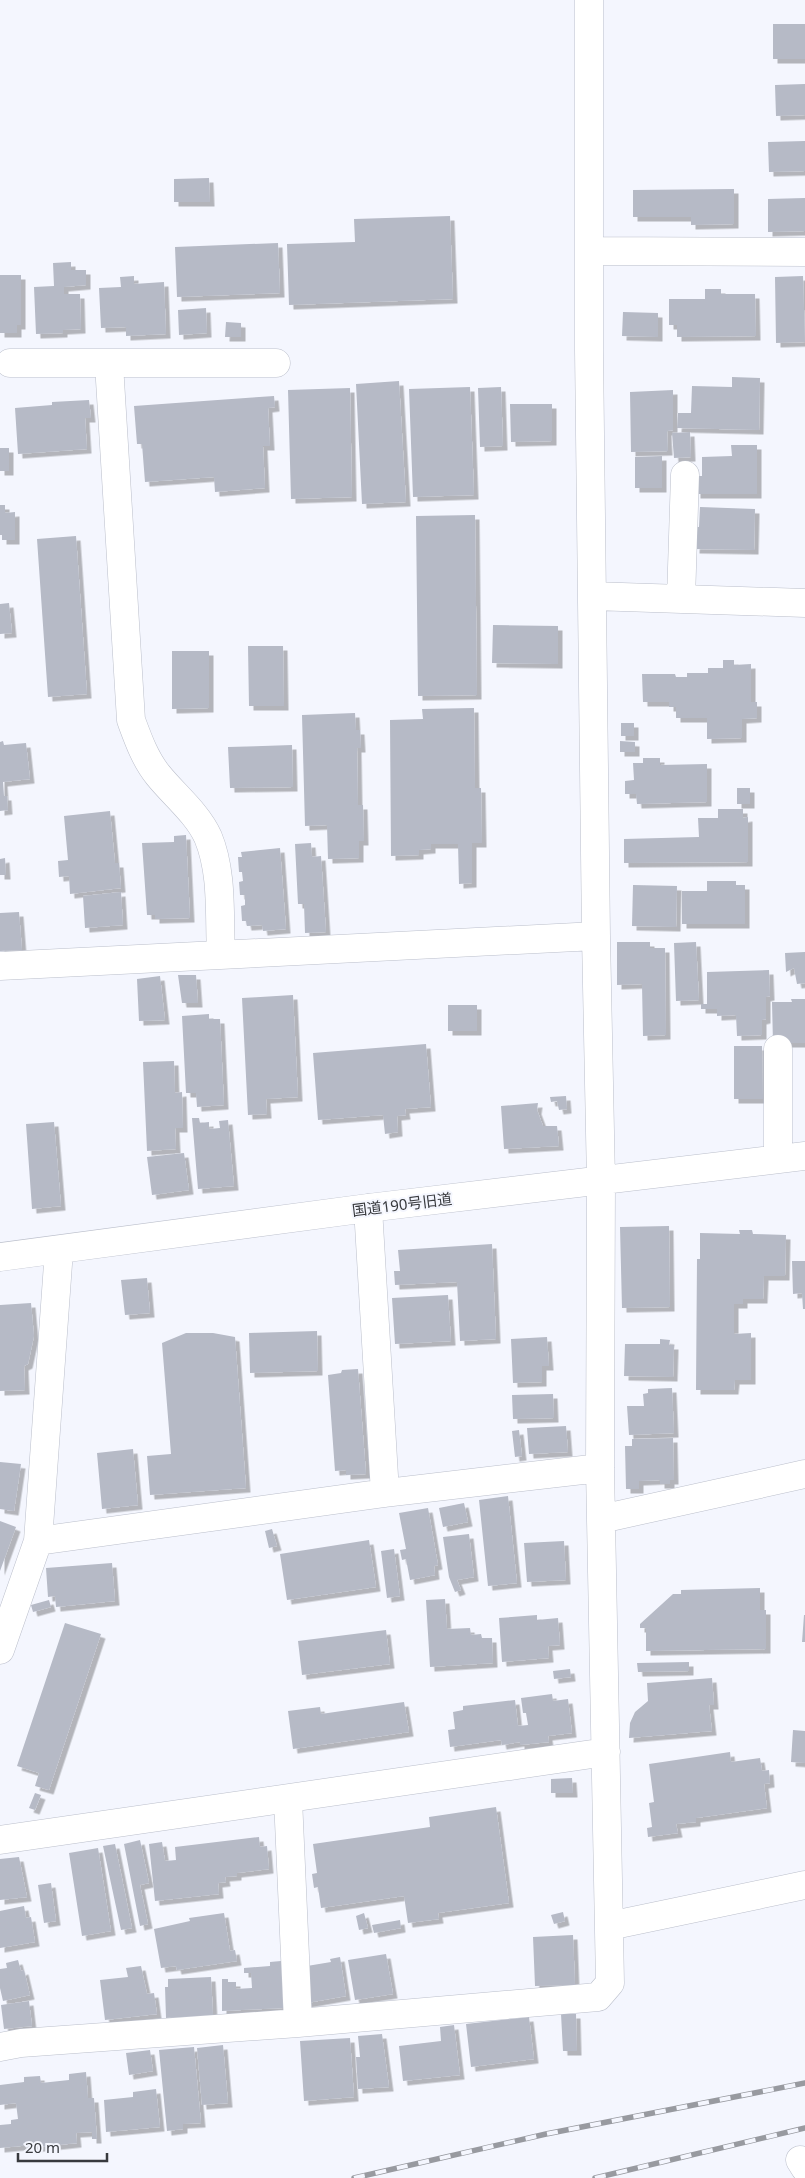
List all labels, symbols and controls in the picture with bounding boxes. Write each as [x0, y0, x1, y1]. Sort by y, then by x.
street label: 国道190号旧道 [351, 1188, 453, 1220]
scale bar [18, 2130, 106, 2162]
text: 20 m [25, 2137, 60, 2157]

